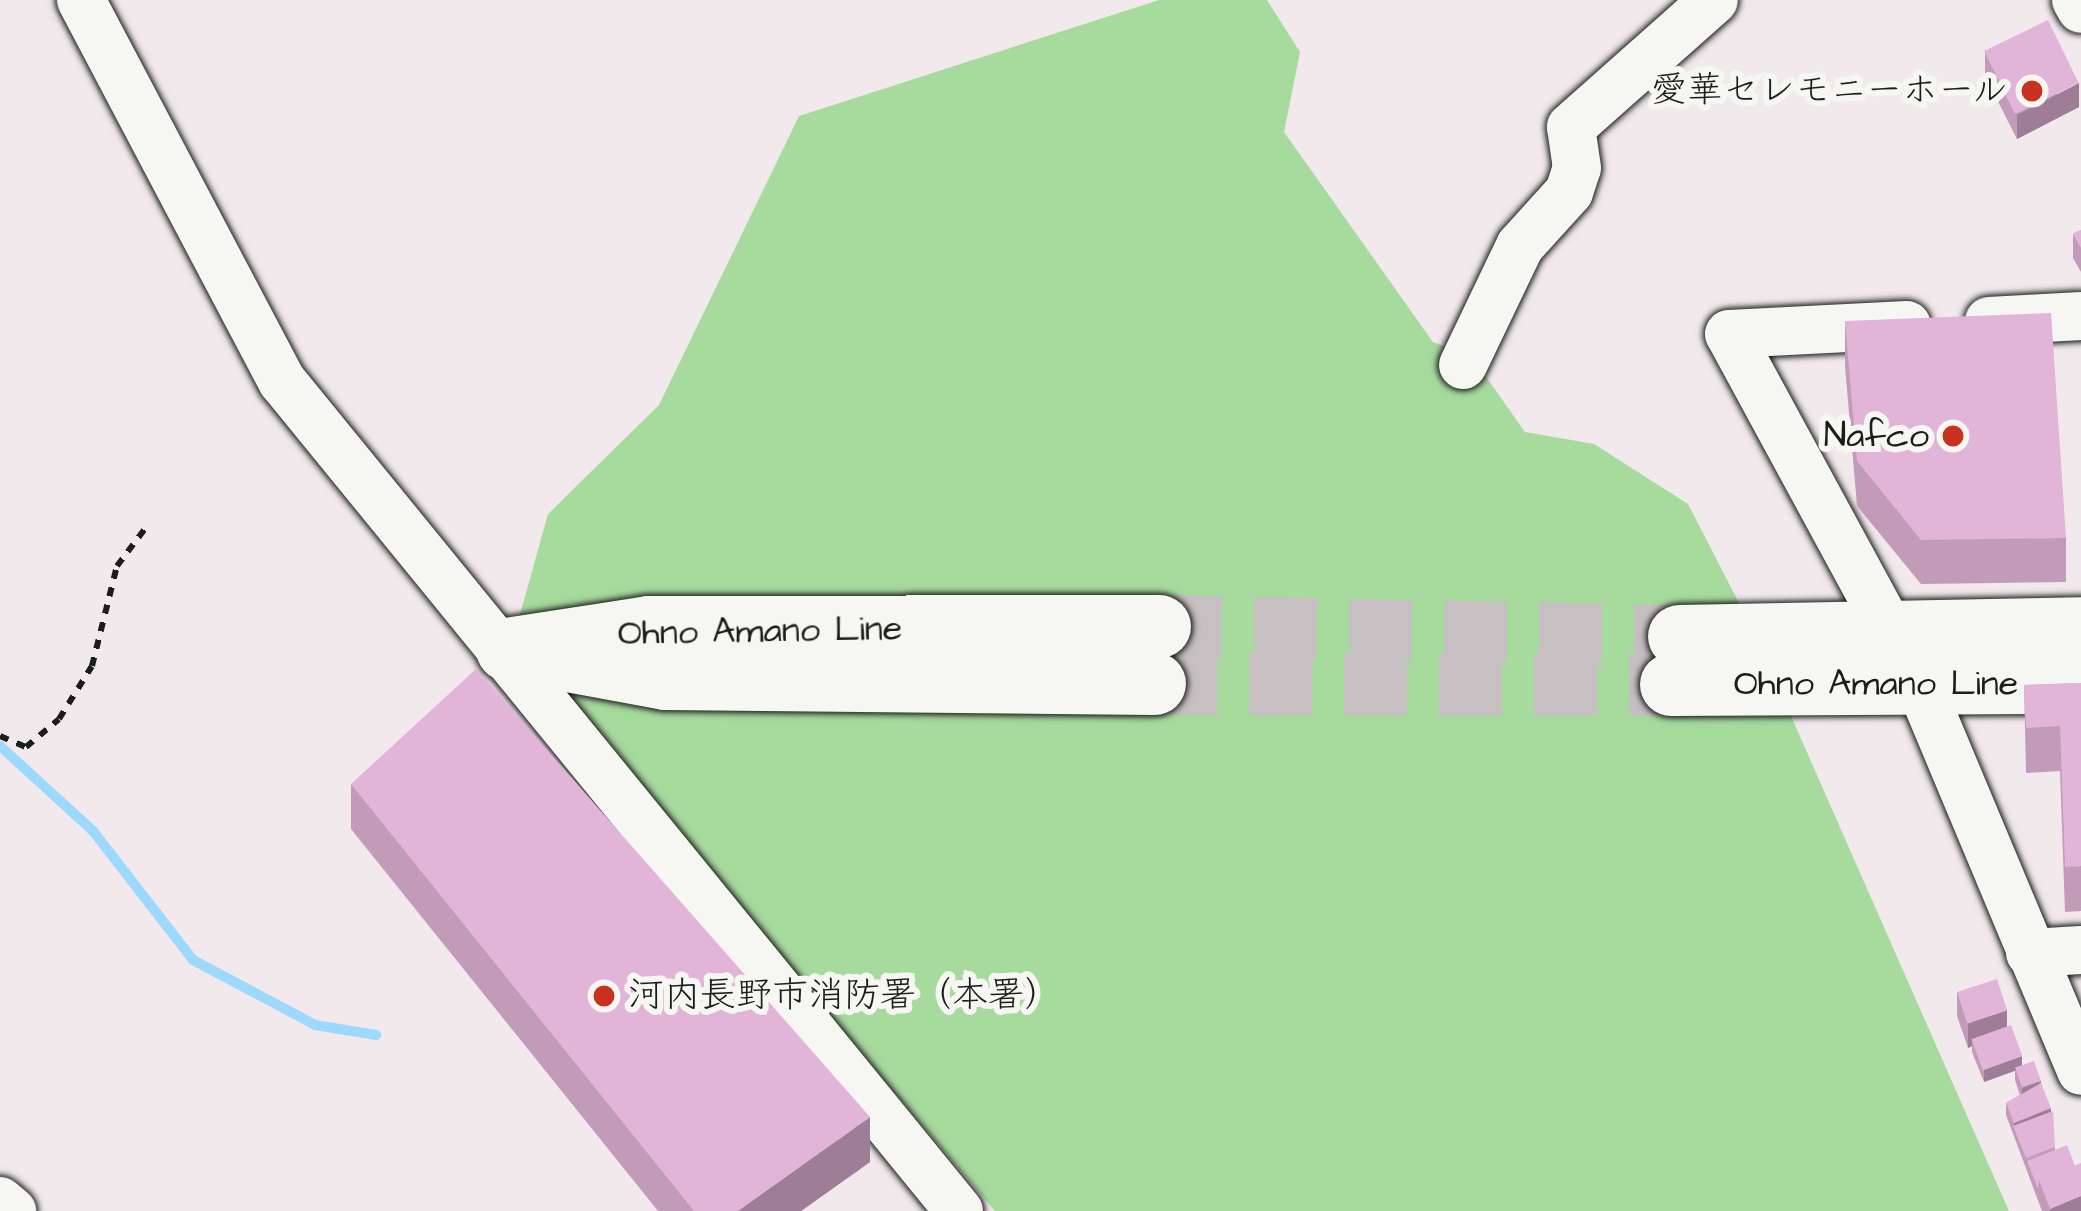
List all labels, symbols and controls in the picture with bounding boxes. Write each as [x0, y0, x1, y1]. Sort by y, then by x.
place label: 愛華セレモニーホール [1649, 69, 2008, 113]
marker: 愛華セレモニーホール [2019, 78, 2045, 104]
place label: Nafco [1824, 414, 1929, 458]
marker: Nafco [1940, 423, 1966, 449]
street label: Ohno Amano Line [617, 607, 903, 655]
street label: Ohno Amano Line [1734, 662, 2018, 706]
place label: 河内長野市消防署（本署） [628, 974, 1060, 1018]
marker: 河内長野市消防署（本署） [591, 983, 617, 1009]

